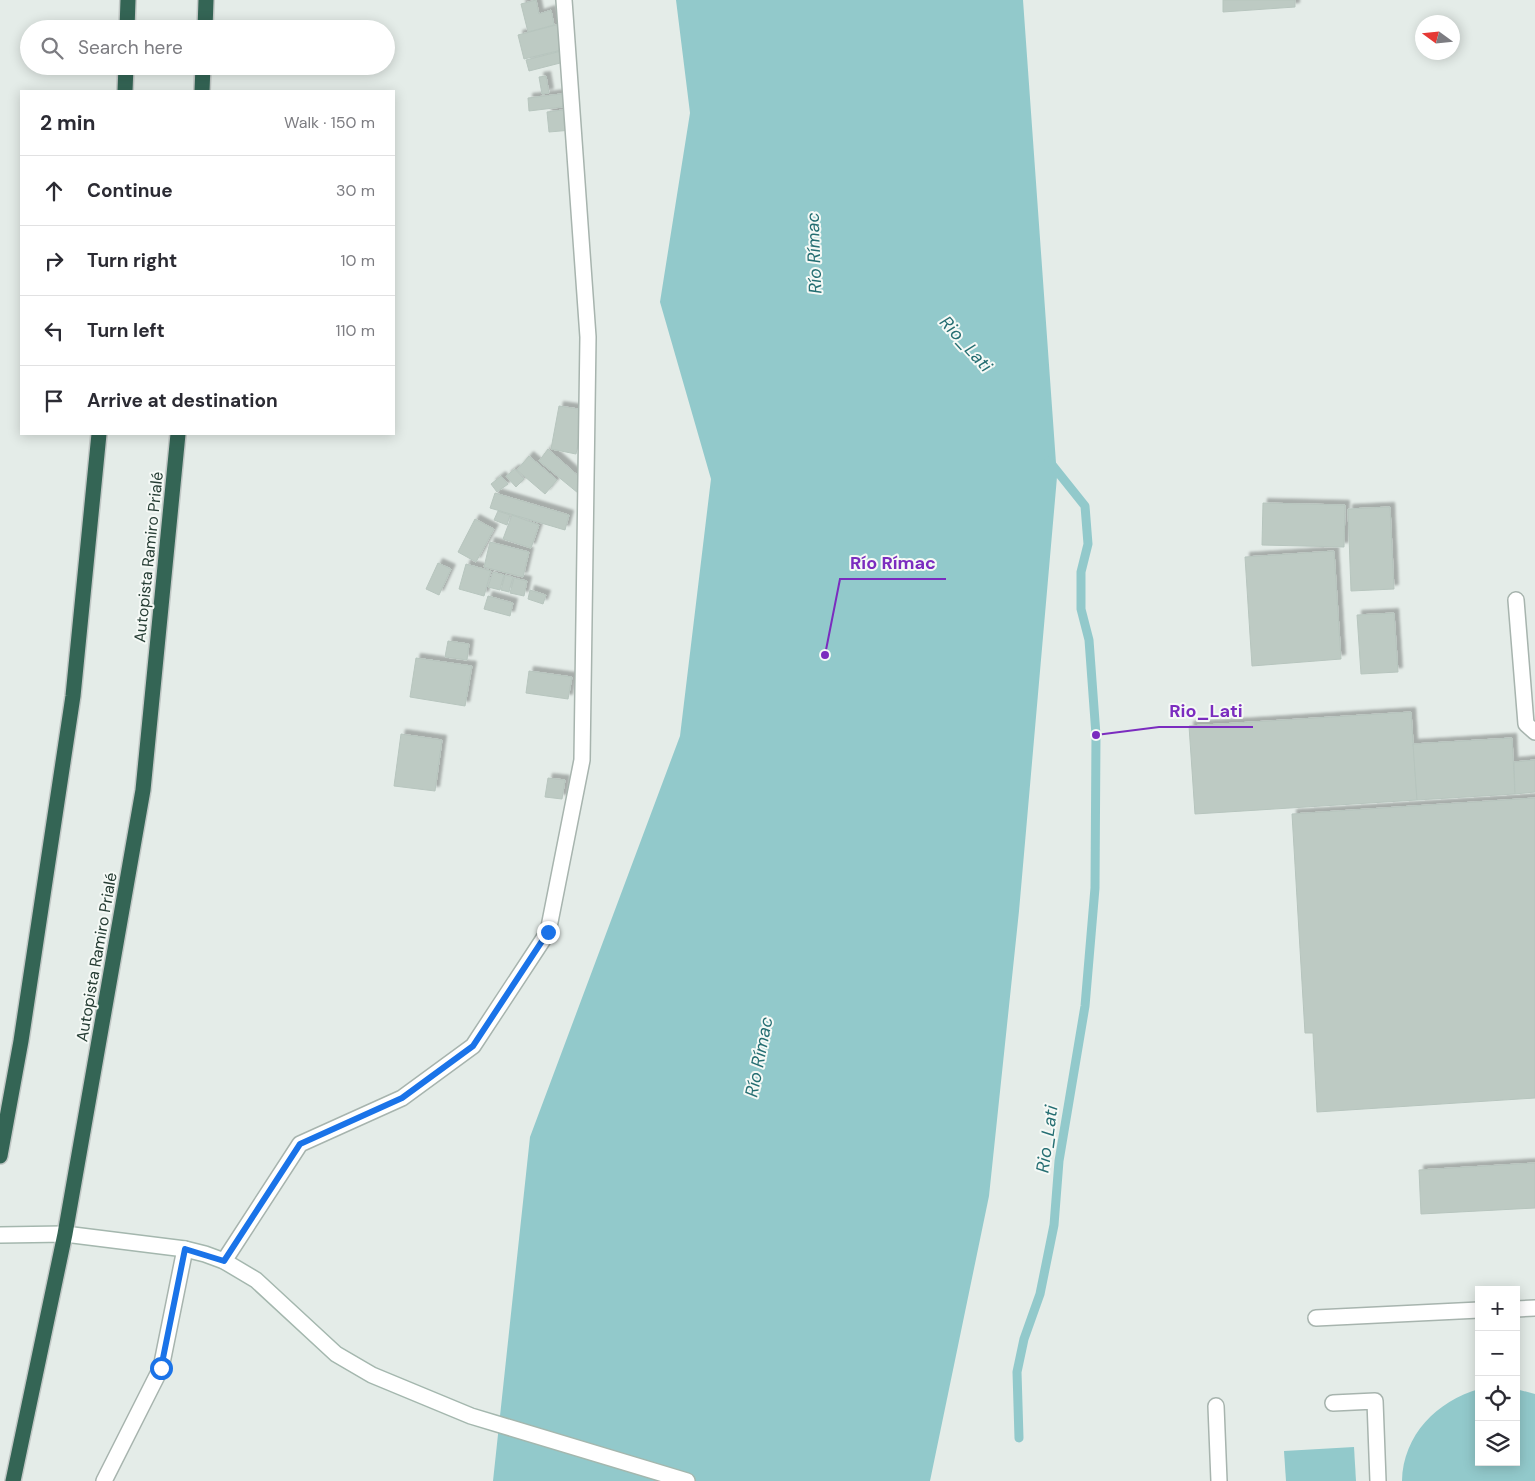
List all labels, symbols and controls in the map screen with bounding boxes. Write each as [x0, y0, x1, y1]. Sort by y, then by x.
north arrow [1415, 15, 1460, 60]
search box [20, 20, 395, 75]
icon: search [38, 34, 66, 62]
text: Search here [78, 35, 183, 60]
text: 2 min [40, 109, 96, 137]
text: Walk · 150 m [284, 112, 375, 133]
icon: ahead [40, 177, 68, 205]
text: Continue [87, 178, 173, 203]
text: 30 m [336, 180, 375, 201]
water label: Río Rímac [801, 212, 827, 294]
icon: right [40, 247, 68, 275]
text: Turn right [87, 248, 177, 273]
text: 10 m [341, 250, 375, 271]
water label: Rio_Lati [934, 311, 998, 378]
icon: left [40, 317, 68, 345]
text: Turn left [87, 318, 165, 343]
text: 110 m [336, 320, 375, 341]
icon: arrive [40, 387, 68, 415]
text: Arrive at destination [87, 388, 278, 413]
street label: Autopista Ramiro Prialé [129, 471, 168, 644]
callout: Río Rímac [840, 546, 946, 579]
text: Río Rímac [850, 551, 936, 575]
callout: Rio_Lati [1159, 694, 1253, 727]
text: Rio_Lati [1169, 699, 1243, 723]
street label: Autopista Ramiro Prialé [71, 871, 122, 1043]
route end [537, 921, 560, 944]
water label: Río Rímac [739, 1015, 779, 1099]
water label: Rio_Lati [1030, 1103, 1064, 1174]
map controls [1475, 1286, 1520, 1466]
button: + [1475, 1286, 1520, 1331]
button: − [1475, 1331, 1520, 1376]
route start [150, 1357, 173, 1380]
button: locate [1475, 1376, 1520, 1421]
button: layers [1475, 1421, 1520, 1466]

